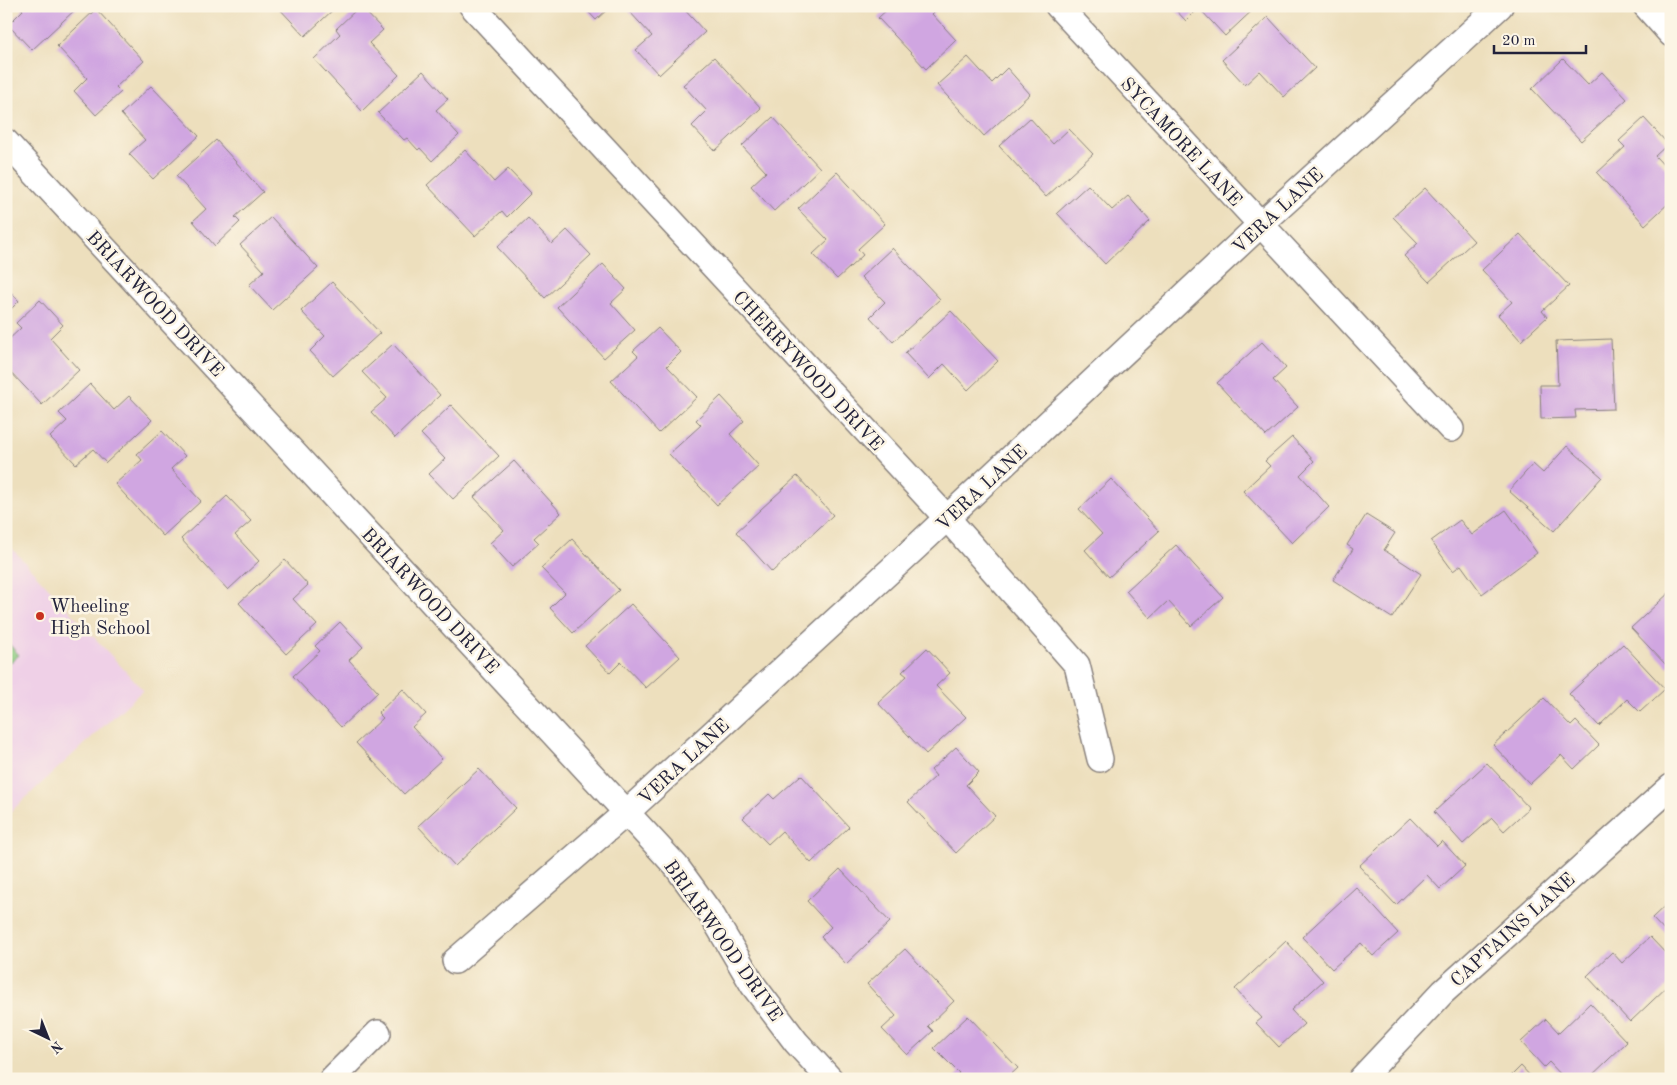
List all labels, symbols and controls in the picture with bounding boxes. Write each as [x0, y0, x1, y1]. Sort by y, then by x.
scale bar [1494, 22, 1587, 54]
text: 20 m [1502, 34, 1536, 49]
street label: SYCAMORE LANE [1116, 75, 1244, 211]
street label: VERA LANE [1230, 165, 1328, 258]
street label: BRIARWOOD DRIVE [82, 228, 227, 381]
street label: CHERRYWOOD DRIVE [728, 288, 886, 455]
street label: VERA LANE [934, 442, 1032, 535]
street label: BRIARWOOD DRIVE [357, 525, 502, 678]
place label: Wheeling High School [50, 598, 150, 639]
marker: Wheeling High School [34, 610, 46, 622]
street label: VERA LANE [636, 716, 734, 809]
street label: BRIARWOOD DRIVE [659, 857, 785, 1025]
street label: CAPTAINS LANE [1448, 870, 1579, 991]
north arrow [22, 1012, 72, 1062]
text: N [47, 1038, 65, 1056]

